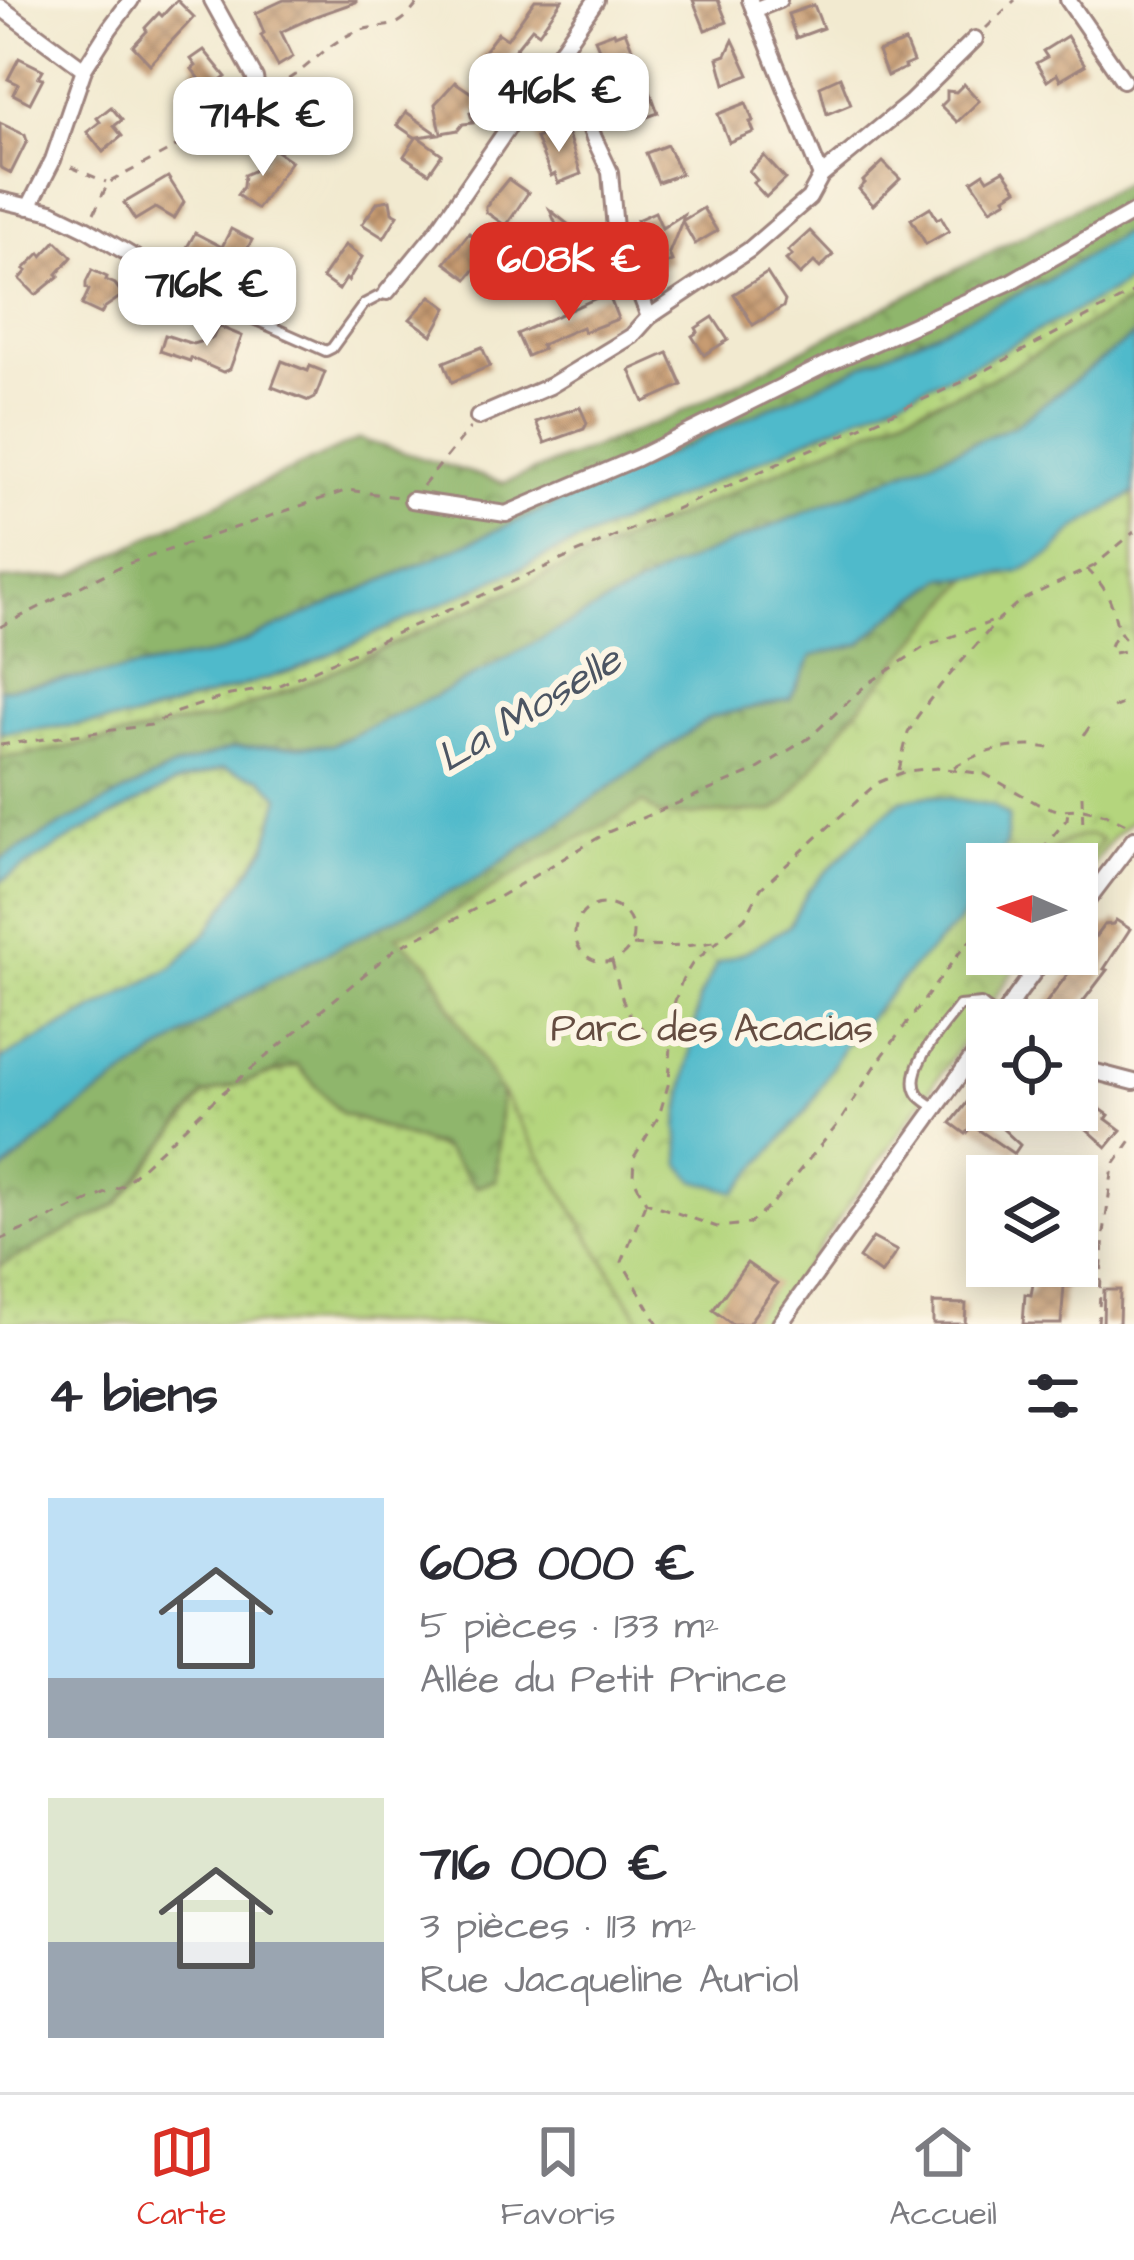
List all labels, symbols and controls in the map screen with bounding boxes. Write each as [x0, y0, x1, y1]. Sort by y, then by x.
pin: 416K € [461, 53, 657, 155]
text: 416K € [496, 65, 622, 119]
pin: 714K € [165, 77, 361, 179]
text: 714K € [200, 89, 326, 143]
pin: 608K € [471, 222, 667, 324]
text: 608K € [497, 234, 641, 288]
pin: 716K € [109, 247, 305, 349]
text: 716K € [145, 259, 269, 313]
water label: La Moselle [427, 631, 634, 787]
north arrow [966, 843, 1098, 975]
map controls [966, 843, 1098, 1287]
button: locate [966, 999, 1098, 1131]
park label: Parc des Acacias [551, 1003, 873, 1057]
button: layers [966, 1155, 1098, 1287]
text: 4 biens [48, 1361, 218, 1432]
icon: filters [1020, 1363, 1086, 1429]
text: 608 000 € [420, 1529, 695, 1600]
icon: home [144, 1546, 288, 1690]
text: 5 pièces · 133 m² [420, 1600, 719, 1654]
text: Allée du Petit Prince [420, 1654, 787, 1708]
text: 716 000 € [420, 1829, 668, 1900]
icon: home [144, 1846, 288, 1990]
text: 3 pièces · 113 m² [420, 1900, 697, 1954]
text: Rue Jacqueline Auriol [420, 1954, 799, 2008]
tab: Carte [137, 2119, 227, 2237]
tab: Favoris [500, 2119, 615, 2237]
tab: Accueil [889, 2119, 997, 2237]

